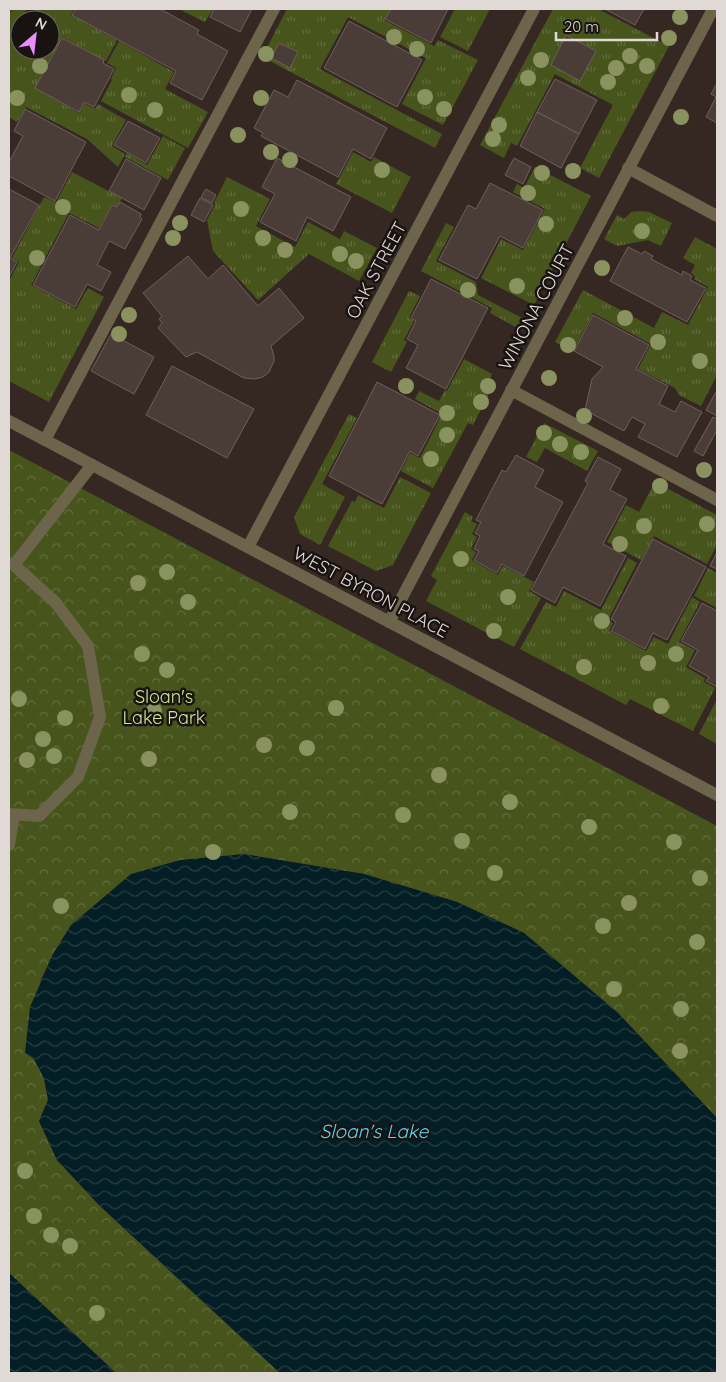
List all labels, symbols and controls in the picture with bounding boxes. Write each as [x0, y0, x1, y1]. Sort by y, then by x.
north arrow [10, 10, 60, 60]
scale bar [556, 10, 657, 42]
text: N [32, 13, 50, 34]
text: 20 m [564, 17, 599, 36]
street label: OAK STREET [341, 217, 411, 323]
street label: WINONA COURT [493, 240, 579, 374]
street label: WEST BYRON PLACE [289, 541, 453, 643]
park label: Sloan's Lake Park [123, 685, 205, 729]
water label: Sloan's Lake [320, 1119, 430, 1143]

